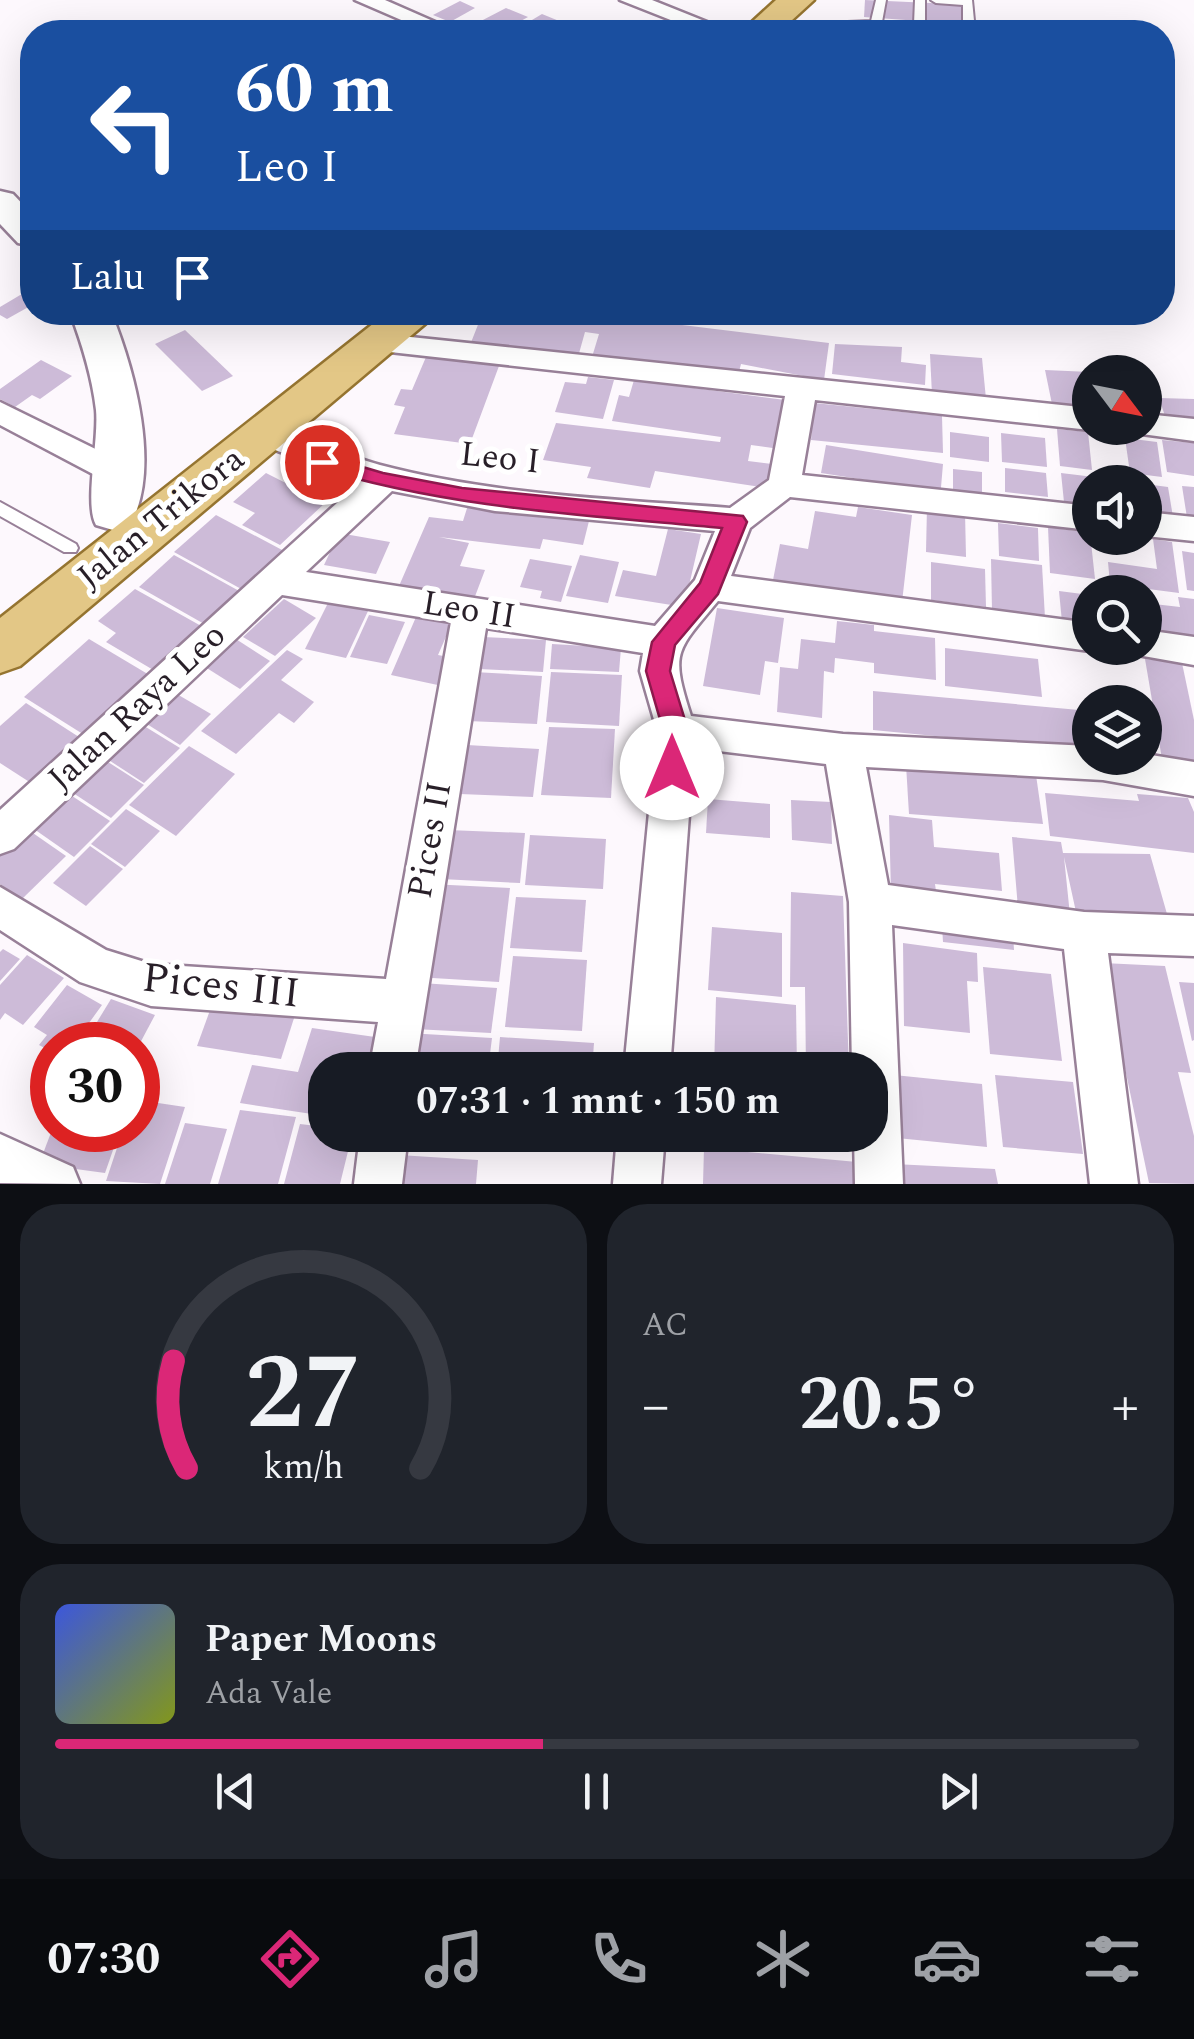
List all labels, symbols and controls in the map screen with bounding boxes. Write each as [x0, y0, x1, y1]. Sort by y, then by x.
text: 60 m [235, 37, 394, 143]
icon: left [70, 60, 200, 190]
text: Leo I [235, 133, 338, 202]
text: Lalu [70, 249, 145, 307]
icon: arrive [165, 250, 220, 305]
north arrow [1072, 355, 1162, 445]
map controls [1072, 355, 1162, 775]
pin [280, 420, 365, 505]
street label: Leo I [457, 427, 543, 489]
street label: Jalan Trikora [66, 434, 256, 602]
icon: arrive [295, 435, 350, 490]
button: sound [1072, 465, 1162, 555]
button: search [1072, 575, 1162, 665]
street label: Leo II [418, 576, 520, 644]
street label: Jalan Raya Leo [36, 610, 238, 804]
button: layers [1072, 685, 1162, 775]
position arrow [620, 716, 724, 820]
street label: Pices II [394, 777, 466, 903]
street label: Pices III [139, 946, 303, 1026]
speed limit sign: 30 [30, 1022, 160, 1152]
text: 07:31 · 1 mnt · 150 m [416, 1073, 780, 1131]
text: AC [642, 1301, 688, 1350]
text: 27 [245, 1316, 362, 1474]
text: 20.5° [799, 1349, 982, 1463]
text: − [642, 1365, 670, 1448]
text: + [1111, 1365, 1139, 1448]
text: km/h [263, 1440, 344, 1495]
text: Paper Moons [205, 1611, 437, 1669]
text: Ada Vale [205, 1669, 332, 1718]
icon: previous [208, 1764, 263, 1819]
icon: pause [569, 1764, 624, 1819]
icon: next [931, 1764, 986, 1819]
icon: directions [255, 1924, 325, 1994]
icon: music [419, 1924, 489, 1994]
icon: phone [584, 1924, 654, 1994]
icon: climate [748, 1924, 818, 1994]
icon: car [912, 1924, 982, 1994]
icon: filters [1077, 1924, 1147, 1994]
text: 07:30 [47, 1925, 160, 1994]

